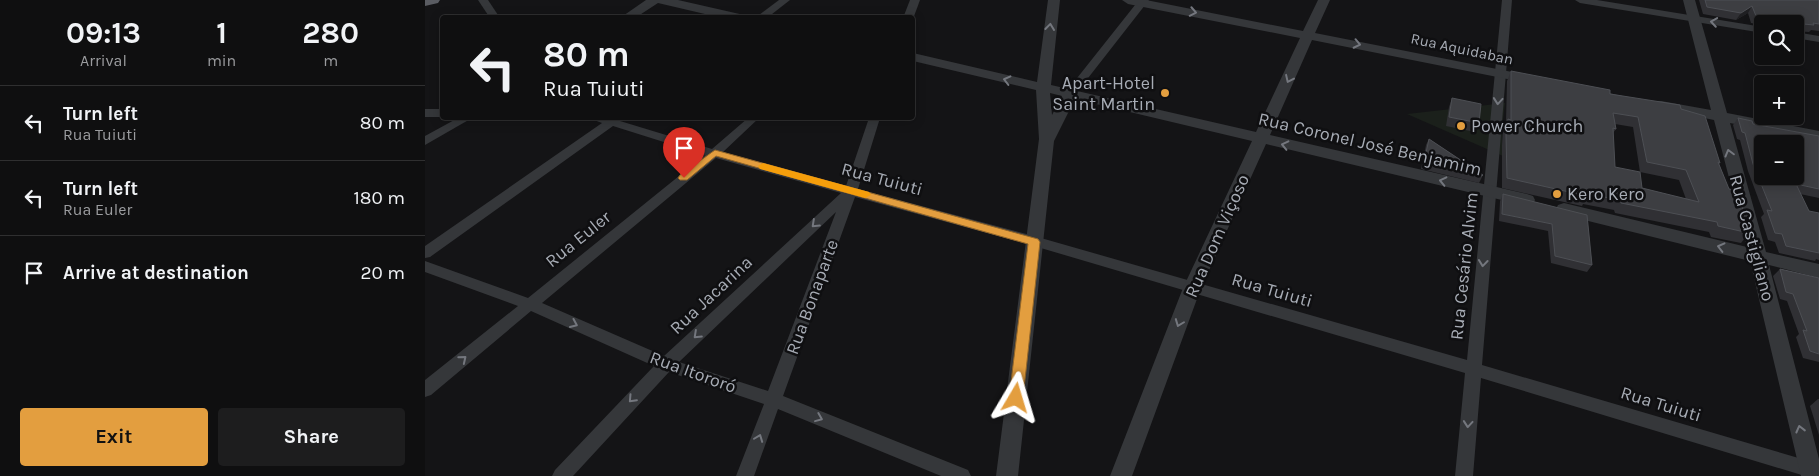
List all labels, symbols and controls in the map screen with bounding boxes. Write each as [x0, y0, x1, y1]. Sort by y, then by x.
one-way arrow [1189, 7, 1197, 17]
text: 09:13 [66, 15, 141, 51]
text: 1 [216, 15, 227, 51]
text: 280 [302, 15, 359, 51]
map controls [1754, 15, 1804, 185]
button: search [1754, 15, 1804, 65]
one-way arrow [1710, 17, 1718, 28]
one-way arrow [1044, 23, 1055, 31]
street label: Rua Aquidaban [1409, 29, 1515, 69]
text: 80 m [543, 34, 630, 75]
icon: left [460, 35, 525, 100]
one-way arrow [1353, 39, 1361, 49]
text: Arrival [80, 51, 127, 70]
text: min [207, 51, 236, 70]
text: m [323, 51, 338, 70]
place label: Apart-Hotel Saint Martin [1052, 72, 1155, 115]
one-way arrow [1284, 74, 1295, 83]
one-way arrow [1003, 75, 1012, 86]
button: + [1754, 75, 1804, 125]
text: Rua Tuiuti [543, 76, 645, 102]
marker: Apart-Hotel Saint Martin [1159, 87, 1171, 99]
one-way arrow [1493, 97, 1504, 105]
text: Turn left [63, 103, 138, 125]
street label: Rua Coronel José Benjamim [1256, 108, 1484, 180]
icon: left [20, 109, 48, 137]
text: 80 m [360, 112, 405, 134]
place label: Power Church [1471, 115, 1583, 137]
marker: Power Church [1455, 120, 1467, 132]
text: Rua Tuiuti [63, 125, 137, 144]
pin [663, 127, 705, 178]
icon: arrive [670, 134, 698, 162]
button: − [1754, 135, 1804, 185]
one-way arrow [1280, 140, 1289, 151]
one-way arrow [1725, 149, 1735, 157]
street label: Rua Tuiuti [839, 158, 925, 200]
street label: Rua Dom Viçoso [1180, 171, 1254, 301]
street label: Rua Castigliano [1725, 172, 1779, 304]
one-way arrow [1439, 176, 1448, 187]
text: Turn left [63, 178, 138, 200]
place label: Kero Kero [1567, 183, 1644, 205]
icon: left [20, 184, 48, 212]
text: 180 m [353, 187, 405, 209]
marker: Kero Kero [1551, 188, 1563, 200]
street label: Rua Cesário Alvim [1445, 191, 1483, 341]
text: Rua Euler [63, 200, 132, 219]
street label: Rua Euler [541, 206, 616, 272]
one-way arrow [812, 218, 821, 227]
street label: Rua Bonaparte [781, 236, 843, 358]
one-way arrow [1716, 242, 1725, 253]
street label: Rua Jacarina [665, 251, 757, 339]
icon: arrive [20, 259, 48, 287]
one-way arrow [1478, 259, 1489, 267]
text: Arrive at destination [63, 262, 249, 284]
text: 20 m [360, 262, 405, 284]
street label: Rua Tuiuti [1229, 268, 1315, 312]
one-way arrow [569, 317, 578, 328]
one-way arrow [1175, 318, 1185, 327]
one-way arrow [693, 329, 702, 338]
street label: Rua Itororó [647, 346, 739, 398]
one-way arrow [457, 355, 466, 364]
position arrow [989, 371, 1041, 423]
street label: Rua Tuiuti [1618, 381, 1704, 427]
one-way arrow [629, 394, 638, 403]
button: Exit [20, 408, 208, 466]
button: Share [218, 408, 405, 466]
one-way arrow [814, 412, 823, 422]
one-way arrow [1463, 421, 1474, 429]
one-way arrow [1796, 425, 1806, 433]
one-way arrow [753, 434, 763, 443]

